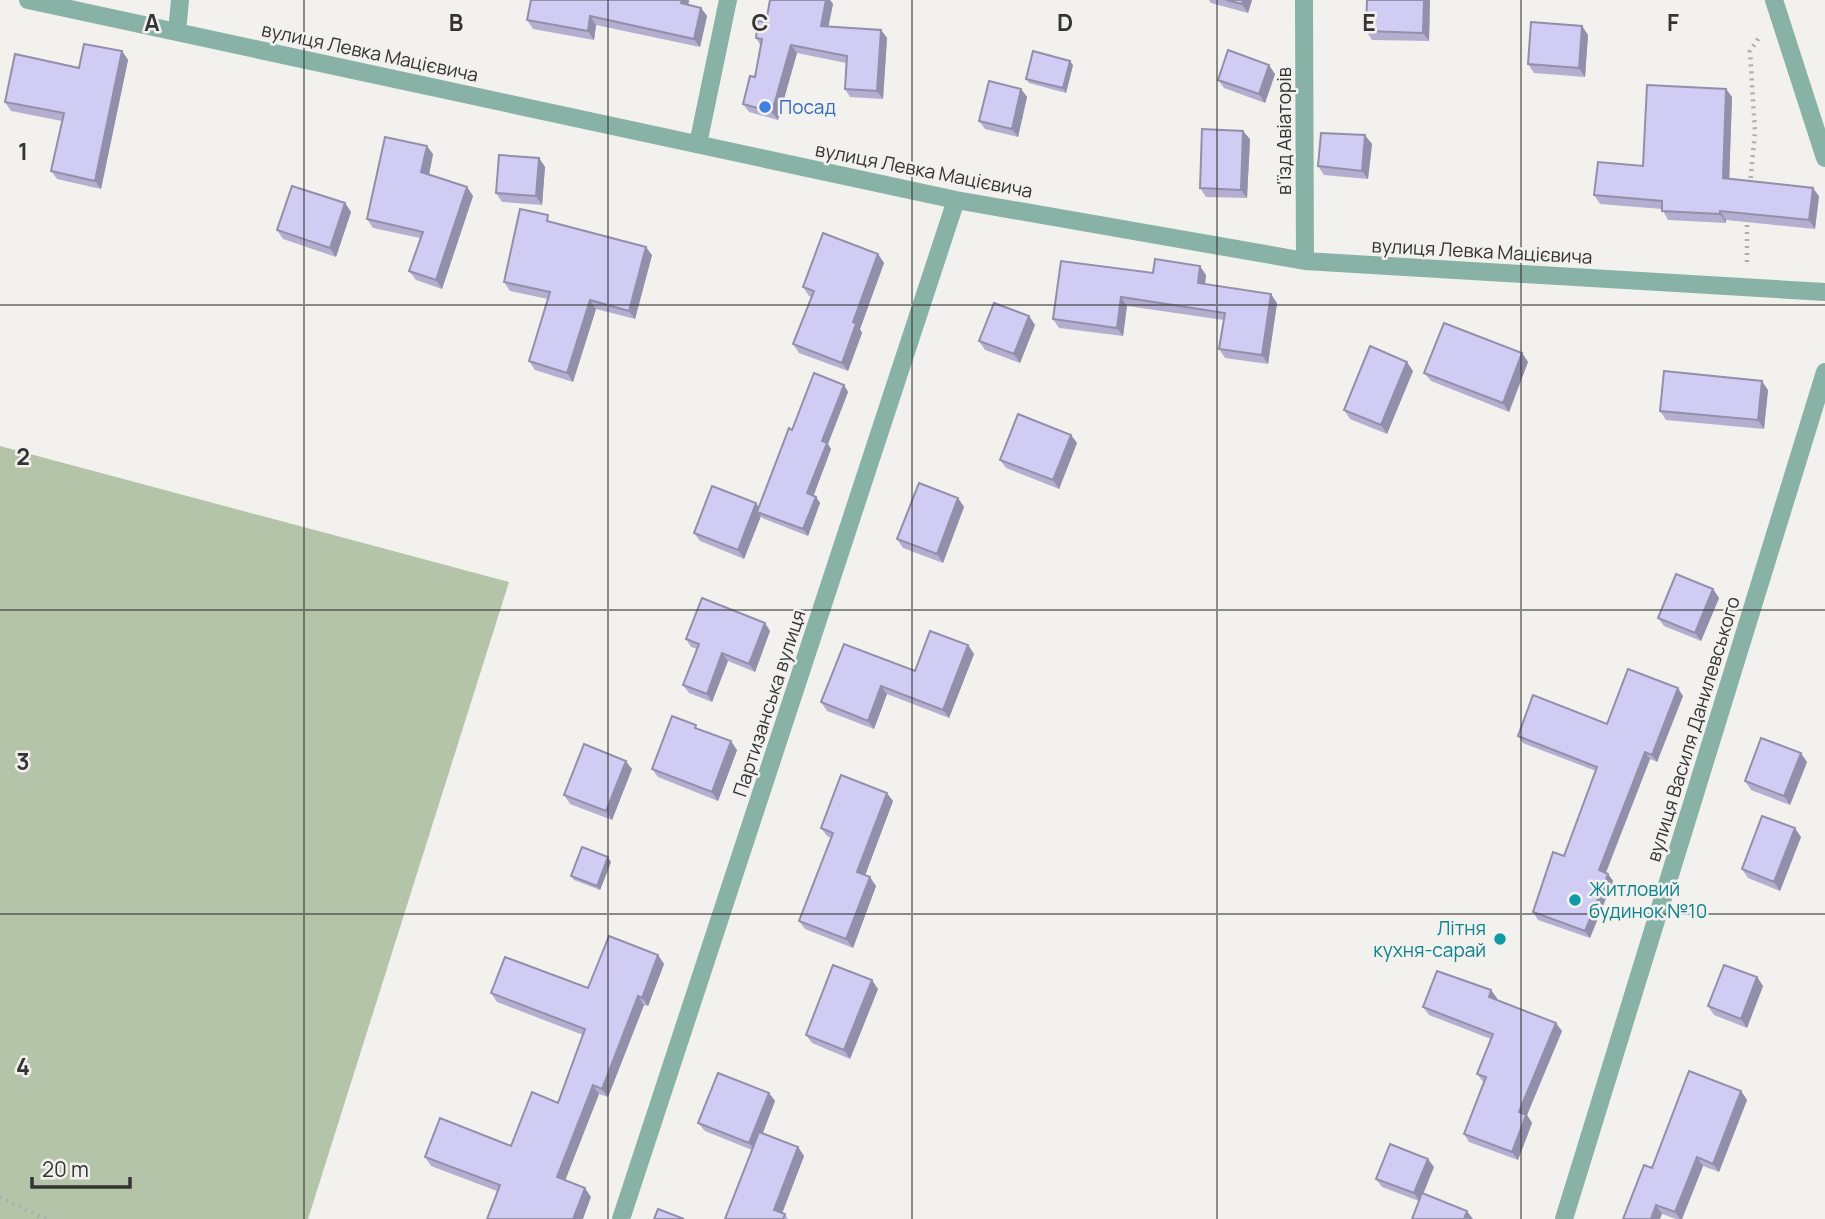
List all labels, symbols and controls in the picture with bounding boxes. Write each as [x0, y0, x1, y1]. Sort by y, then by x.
text: A [144, 6, 160, 38]
text: B [449, 6, 463, 38]
text: C [752, 6, 769, 38]
text: D [1057, 6, 1073, 38]
text: E [1362, 6, 1376, 38]
text: F [1667, 6, 1679, 38]
street label: вулиця Левка Мацієвича [259, 16, 481, 88]
street label: в'їзд Авіаторів [1271, 67, 1297, 195]
place label: Посад [779, 94, 836, 120]
marker: Посад [757, 99, 773, 115]
text: 1 [18, 135, 28, 167]
street label: вулиця Левка Мацієвича [813, 136, 1035, 204]
street label: вулиця Левка Мацієвича [1371, 232, 1593, 270]
text: 2 [16, 440, 30, 472]
street label: вулиця Василя Данилевського [1640, 593, 1746, 865]
street label: Партизанська вулиця [727, 606, 811, 800]
text: 3 [16, 745, 30, 777]
place label: Житловий будинок №10 [1589, 876, 1707, 924]
marker: Житловий будинок №10 [1567, 892, 1583, 908]
place label: Літня кухня-сарай [1373, 915, 1486, 963]
marker: Літня кухня-сарай [1492, 931, 1508, 947]
text: 4 [16, 1050, 30, 1082]
scale bar [32, 1146, 130, 1190]
text: 20 m [42, 1155, 89, 1183]

